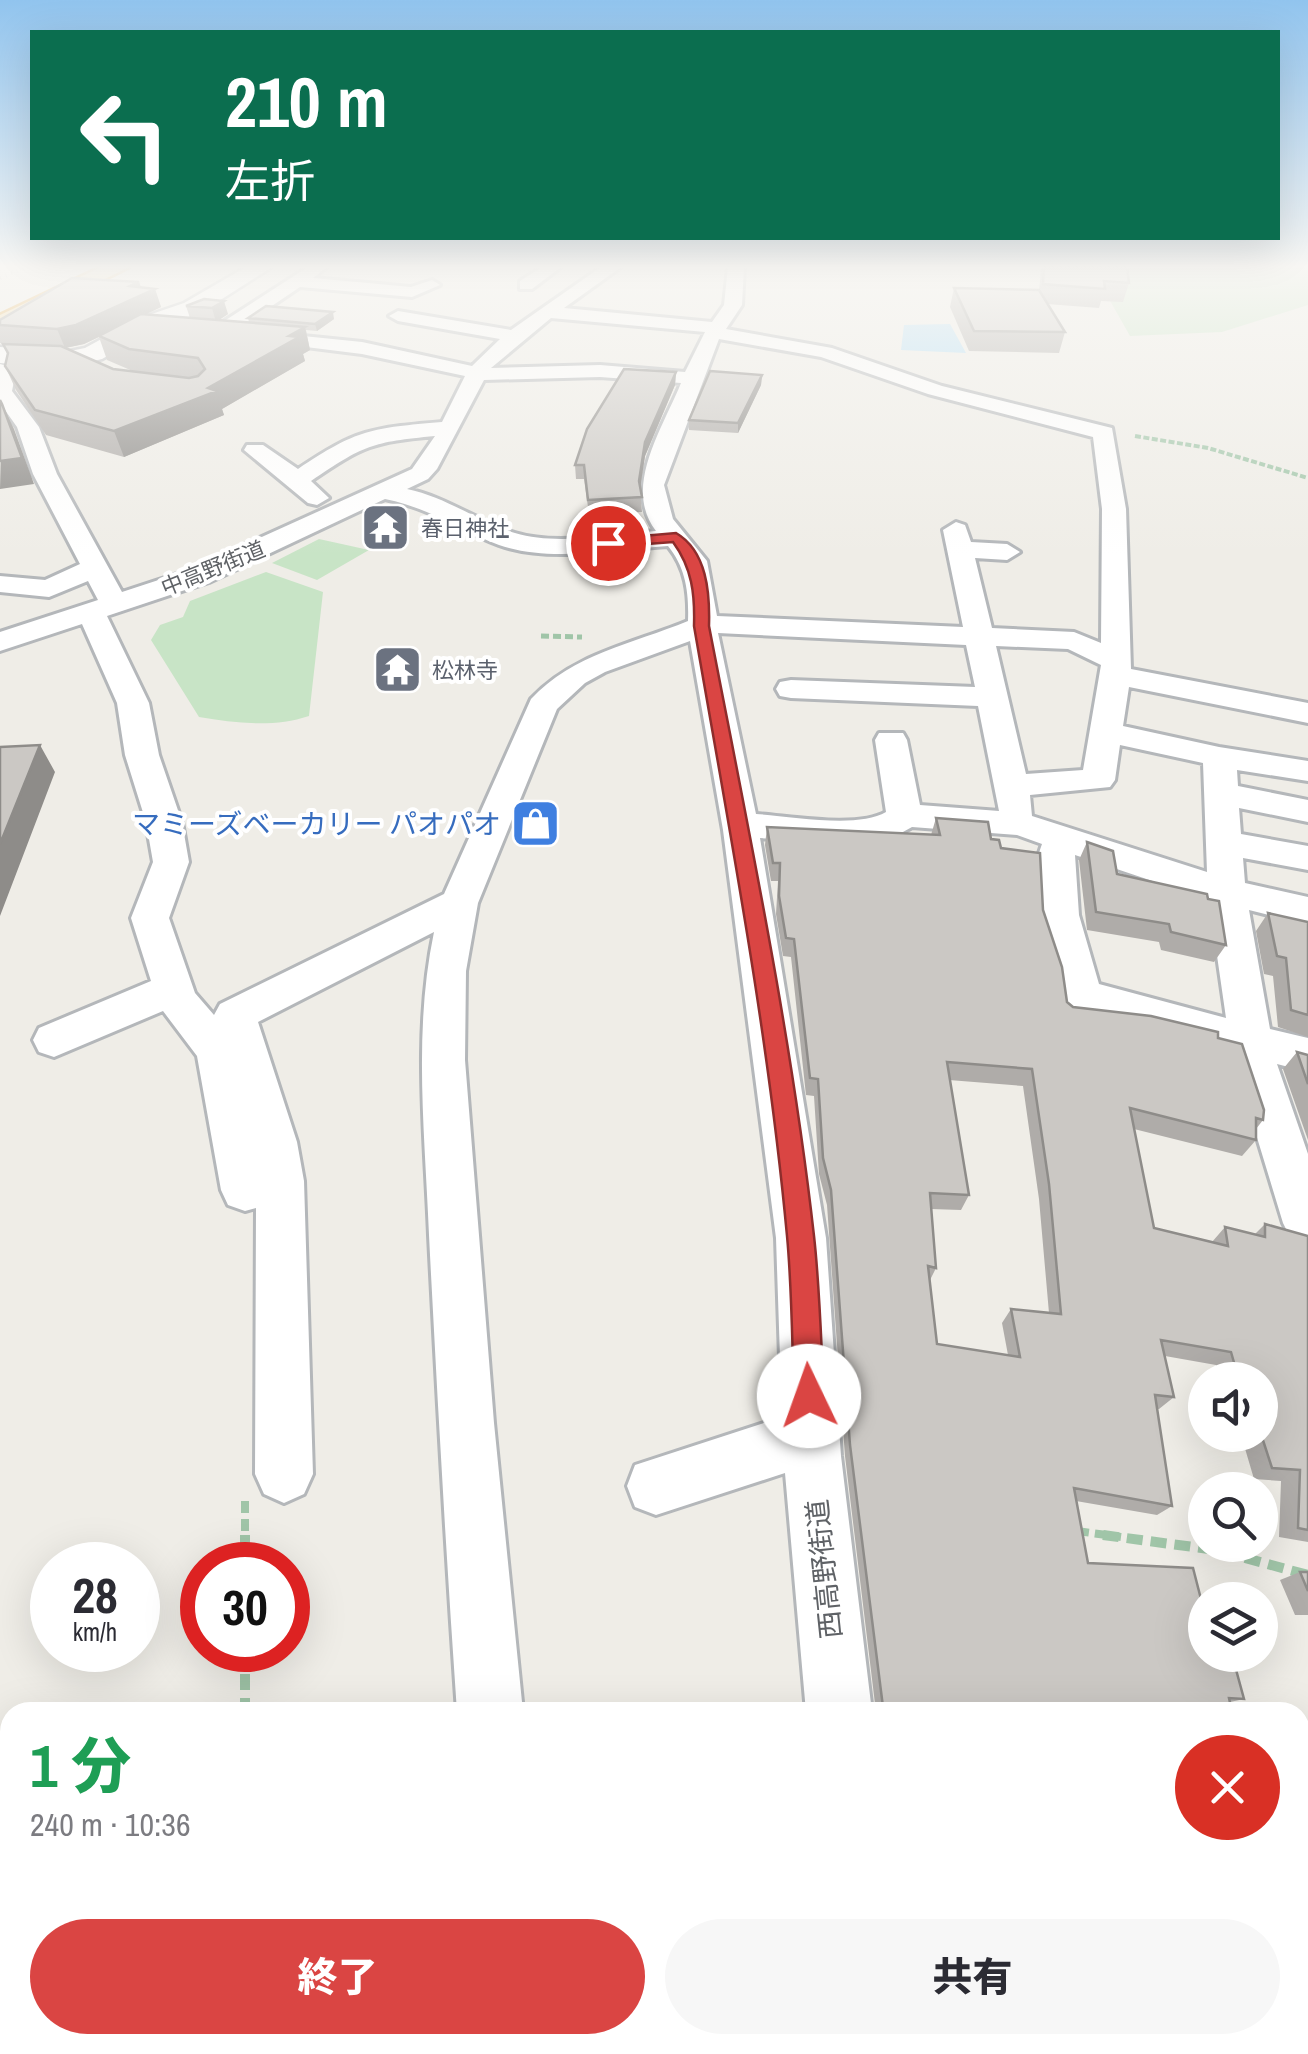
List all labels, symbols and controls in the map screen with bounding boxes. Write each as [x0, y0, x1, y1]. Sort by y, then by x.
text: 210 m [225, 55, 388, 149]
icon: left [60, 70, 190, 200]
text: 左折 [225, 150, 315, 211]
pin [566, 501, 651, 586]
temple icon: 春日神社 [360, 502, 412, 554]
place label: 春日神社 [421, 513, 509, 543]
icon: arrive [581, 516, 636, 571]
street label: 中高野街道 [156, 533, 270, 603]
temple icon: 松林寺 [371, 644, 423, 696]
place label: 松林寺 [432, 655, 498, 685]
shop icon: マミーズベーカリー パオパオ [510, 798, 562, 850]
place label: マミーズベーカリー パオパオ [132, 805, 501, 843]
position arrow [757, 1344, 861, 1448]
map controls [1188, 1362, 1278, 1672]
button: sound [1188, 1362, 1278, 1452]
button: search [1188, 1472, 1278, 1562]
street label: 西高野街道 [798, 1497, 850, 1641]
speed limit sign: 30 [180, 1542, 310, 1672]
text: 28 [72, 1561, 118, 1629]
button: layers [1188, 1582, 1278, 1672]
text: km/h [73, 1615, 117, 1649]
text: 1 分 [30, 1725, 131, 1806]
button: close [1175, 1735, 1280, 1840]
text: 240 m · 10:36 [30, 1803, 190, 1846]
button: 終了 [30, 1919, 645, 2034]
button: 共有 [665, 1919, 1280, 2034]

